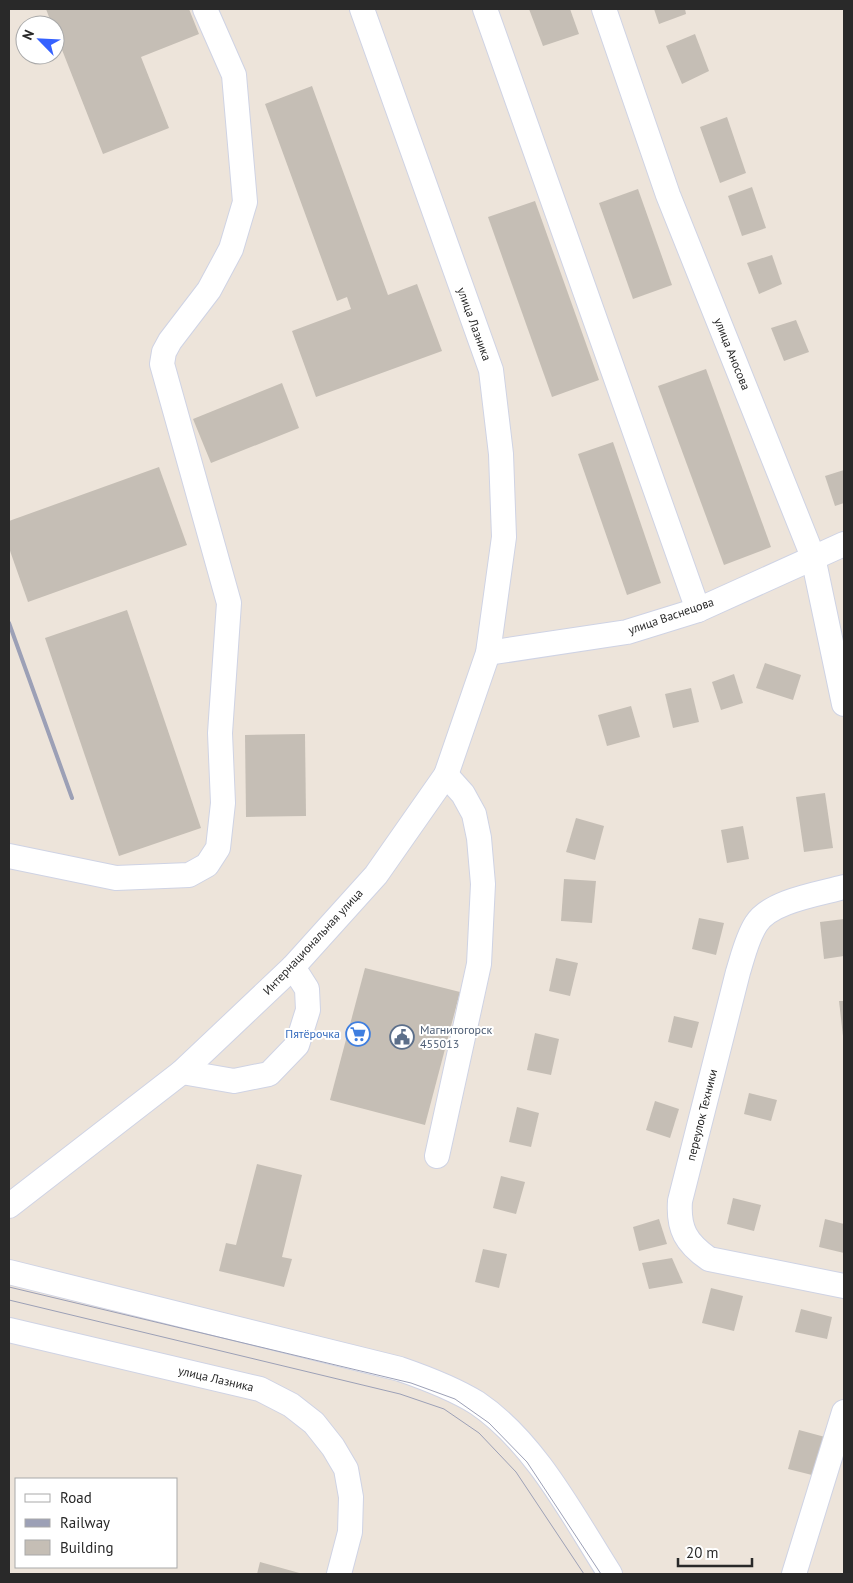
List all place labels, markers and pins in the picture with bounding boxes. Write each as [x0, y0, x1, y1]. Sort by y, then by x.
supermarket icon: Пятёрочка [345, 1021, 371, 1047]
place label: Магнитогорск 455013 [420, 1022, 492, 1051]
public building icon: Магнитогорск 455013 [389, 1024, 415, 1050]
place label: Пятёрочка [285, 1026, 340, 1041]

